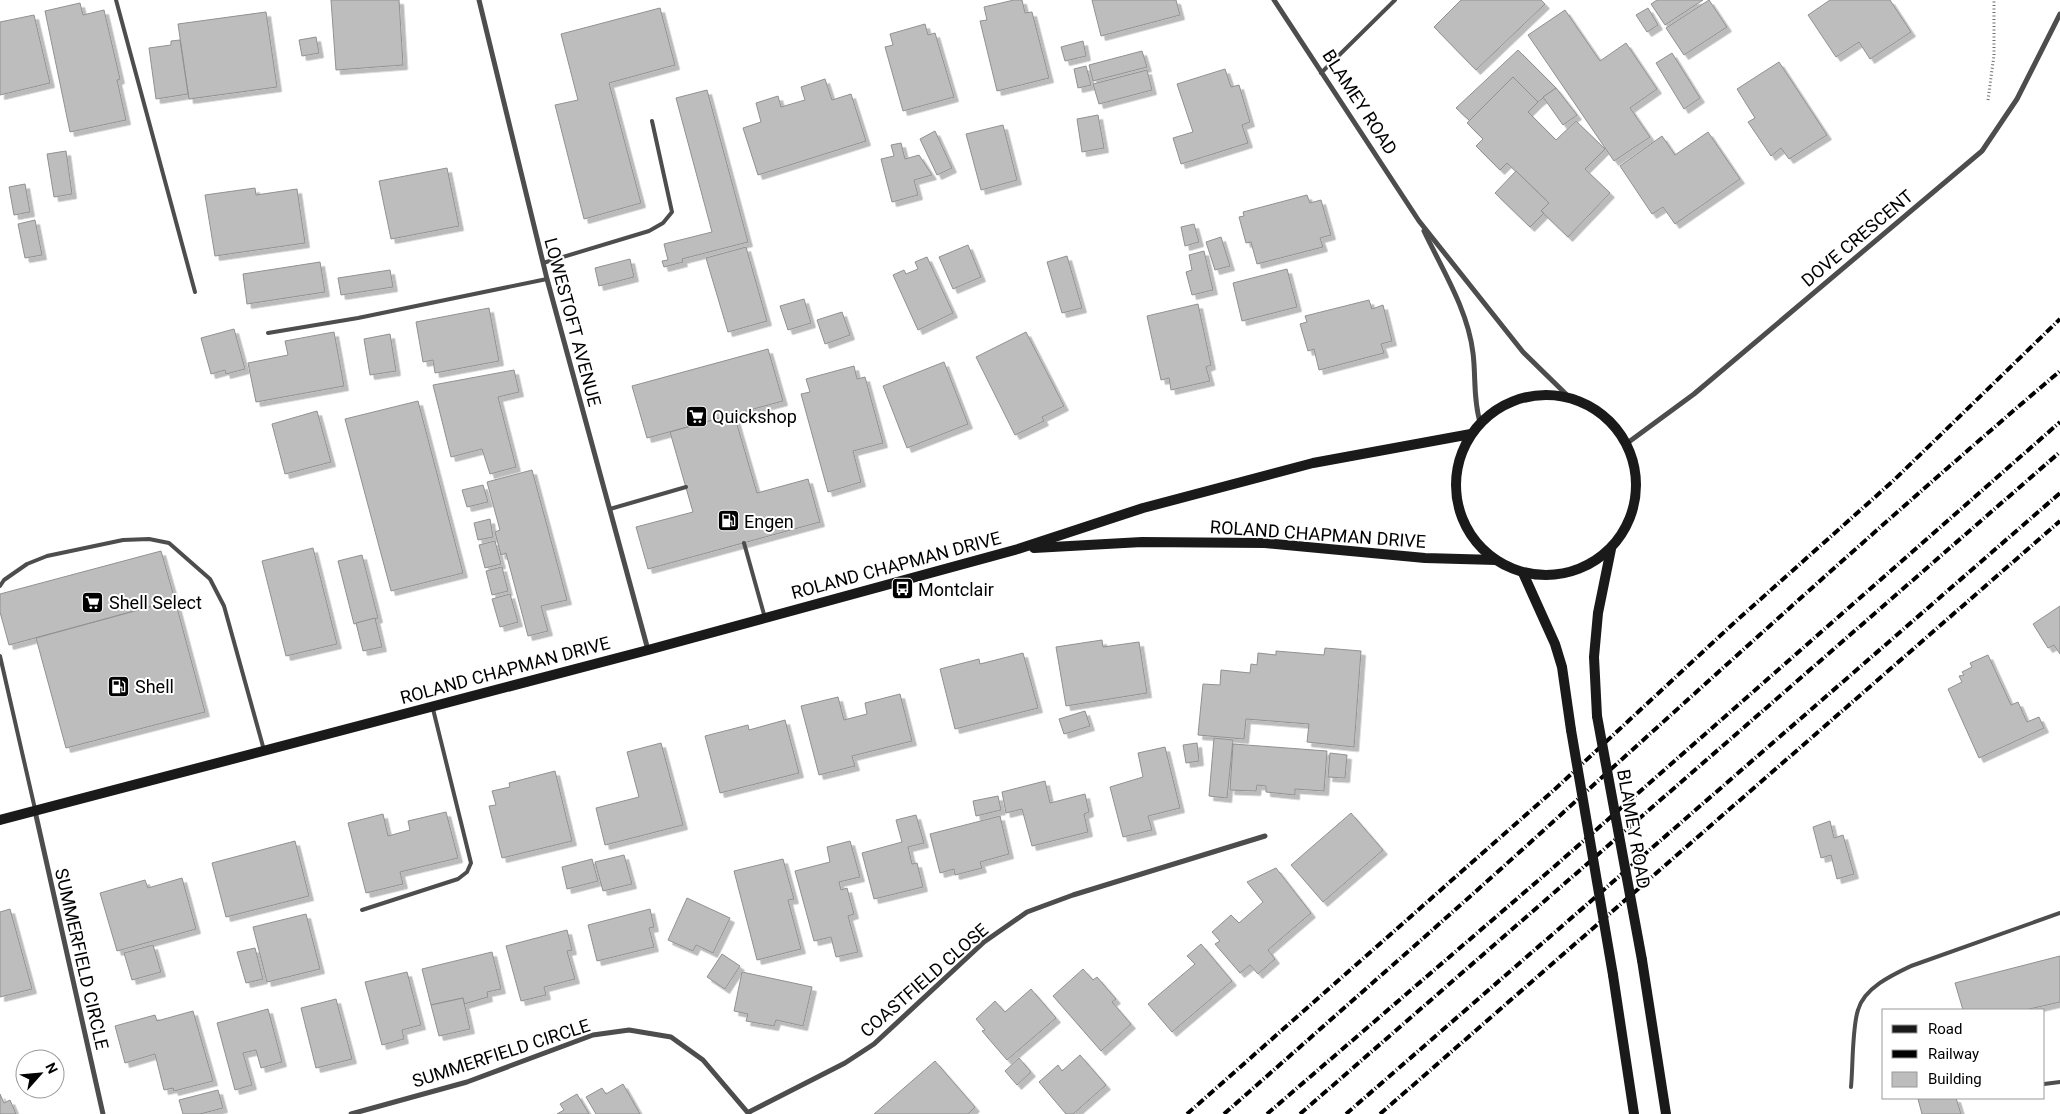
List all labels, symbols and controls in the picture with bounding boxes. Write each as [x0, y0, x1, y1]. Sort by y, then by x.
street label: BLAMEY ROAD [1318, 46, 1402, 158]
street label: DOVE CRESCENT [1797, 185, 1917, 291]
street label: LOWESTOFT AVENUE [540, 235, 606, 409]
supermarket icon: Quickshop [684, 404, 708, 428]
place label: Quickshop [712, 406, 797, 427]
fuel station icon: Engen [716, 509, 740, 533]
place label: Engen [744, 511, 794, 532]
street label: ROLAND CHAPMAN DRIVE [1209, 516, 1427, 552]
street label: ROLAND CHAPMAN DRIVE [789, 527, 1003, 603]
bus stop icon: Montclair [890, 577, 914, 601]
place label: Montclair [918, 579, 994, 600]
supermarket icon: Shell Select [81, 590, 105, 614]
place label: Shell Select [109, 592, 202, 613]
street label: ROLAND CHAPMAN DRIVE [398, 632, 612, 708]
fuel station icon: Shell [107, 674, 131, 698]
place label: Shell [135, 676, 174, 697]
street label: BLAMEY ROAD [1613, 768, 1655, 890]
street label: SUMMERFIELD CIRCLE [51, 866, 113, 1052]
street label: COASTFIELD CLOSE [856, 919, 992, 1041]
legend [1882, 1009, 2045, 1099]
street label: SUMMERFIELD CIRCLE [410, 1014, 592, 1092]
text: Road [1928, 1020, 1962, 1038]
text: Railway [1928, 1045, 1979, 1063]
north arrow [15, 1049, 65, 1099]
text: N [42, 1060, 61, 1076]
text: Building [1928, 1070, 1982, 1088]

